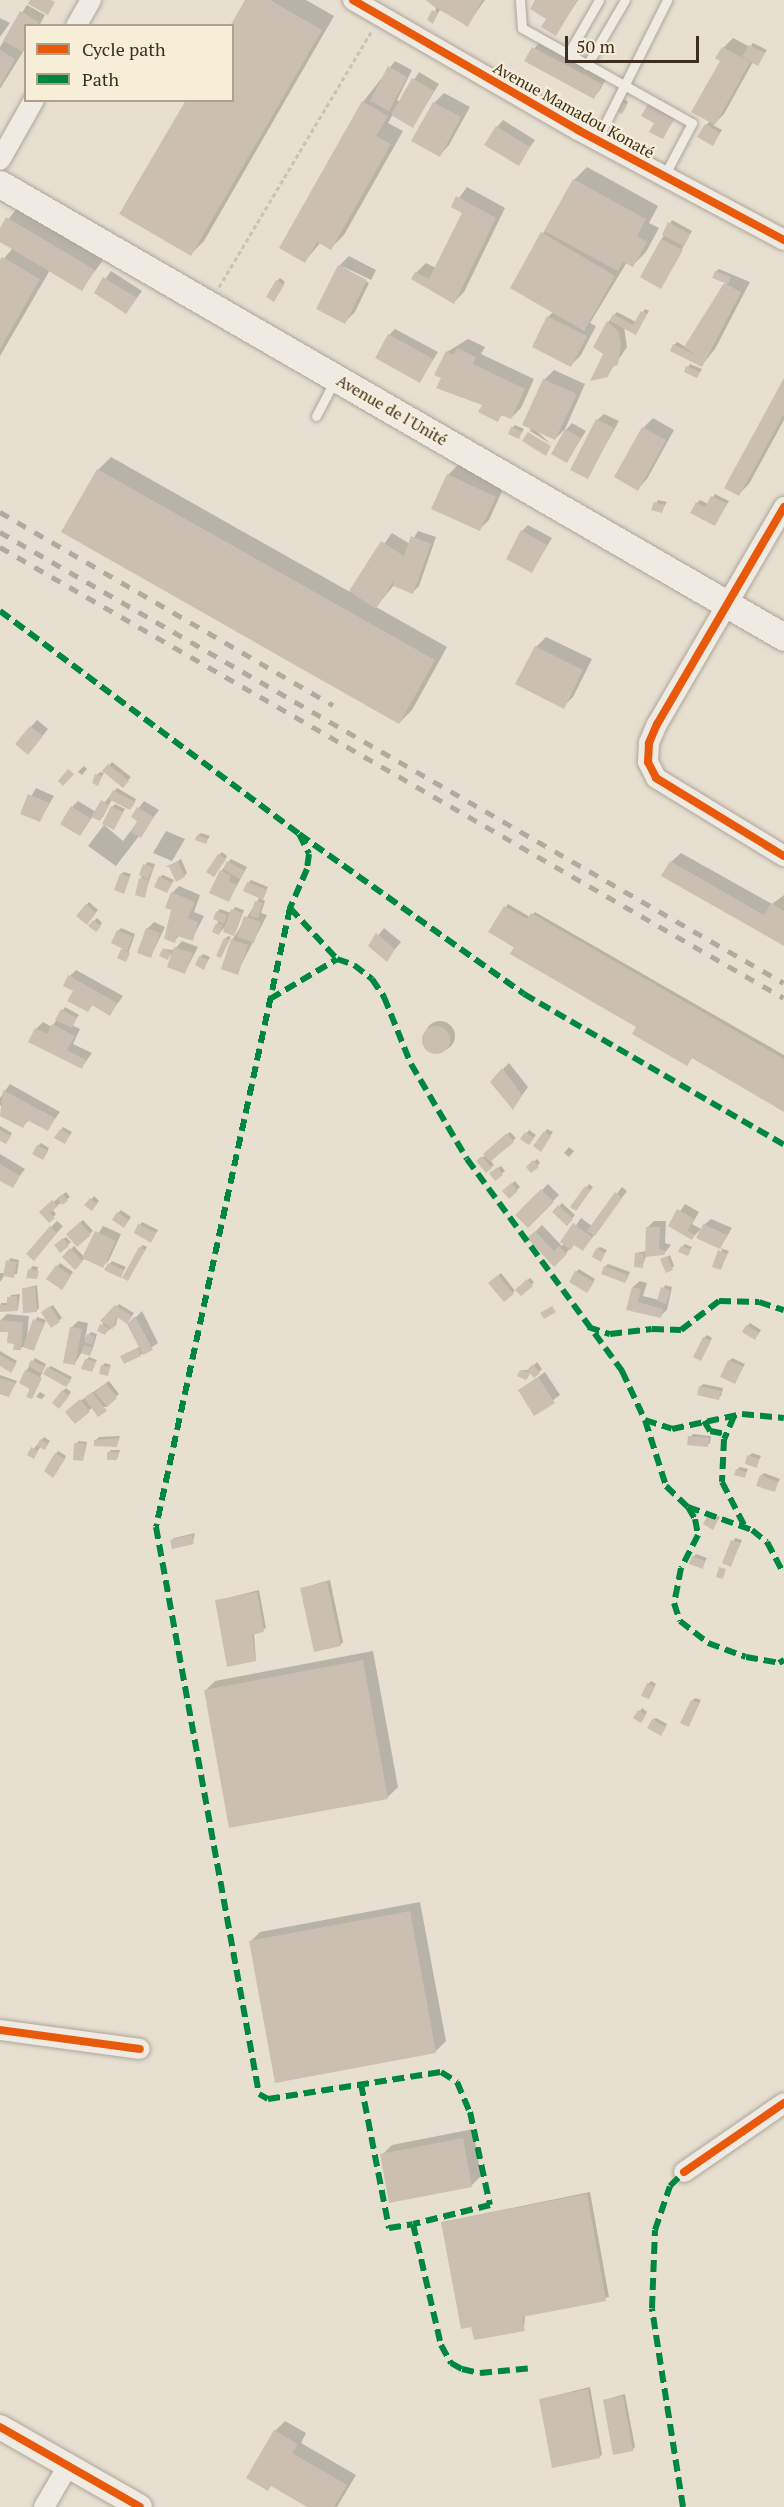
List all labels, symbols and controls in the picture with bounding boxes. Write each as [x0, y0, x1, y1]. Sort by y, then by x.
legend [24, 24, 234, 102]
scale bar [568, 24, 702, 62]
text: 50 m [576, 34, 615, 58]
text: Cycle path [82, 37, 166, 61]
street label: Avenue Mamadou Konaté [490, 58, 658, 162]
text: Path [82, 67, 119, 91]
street label: Avenue de l'Unité [333, 371, 451, 449]

